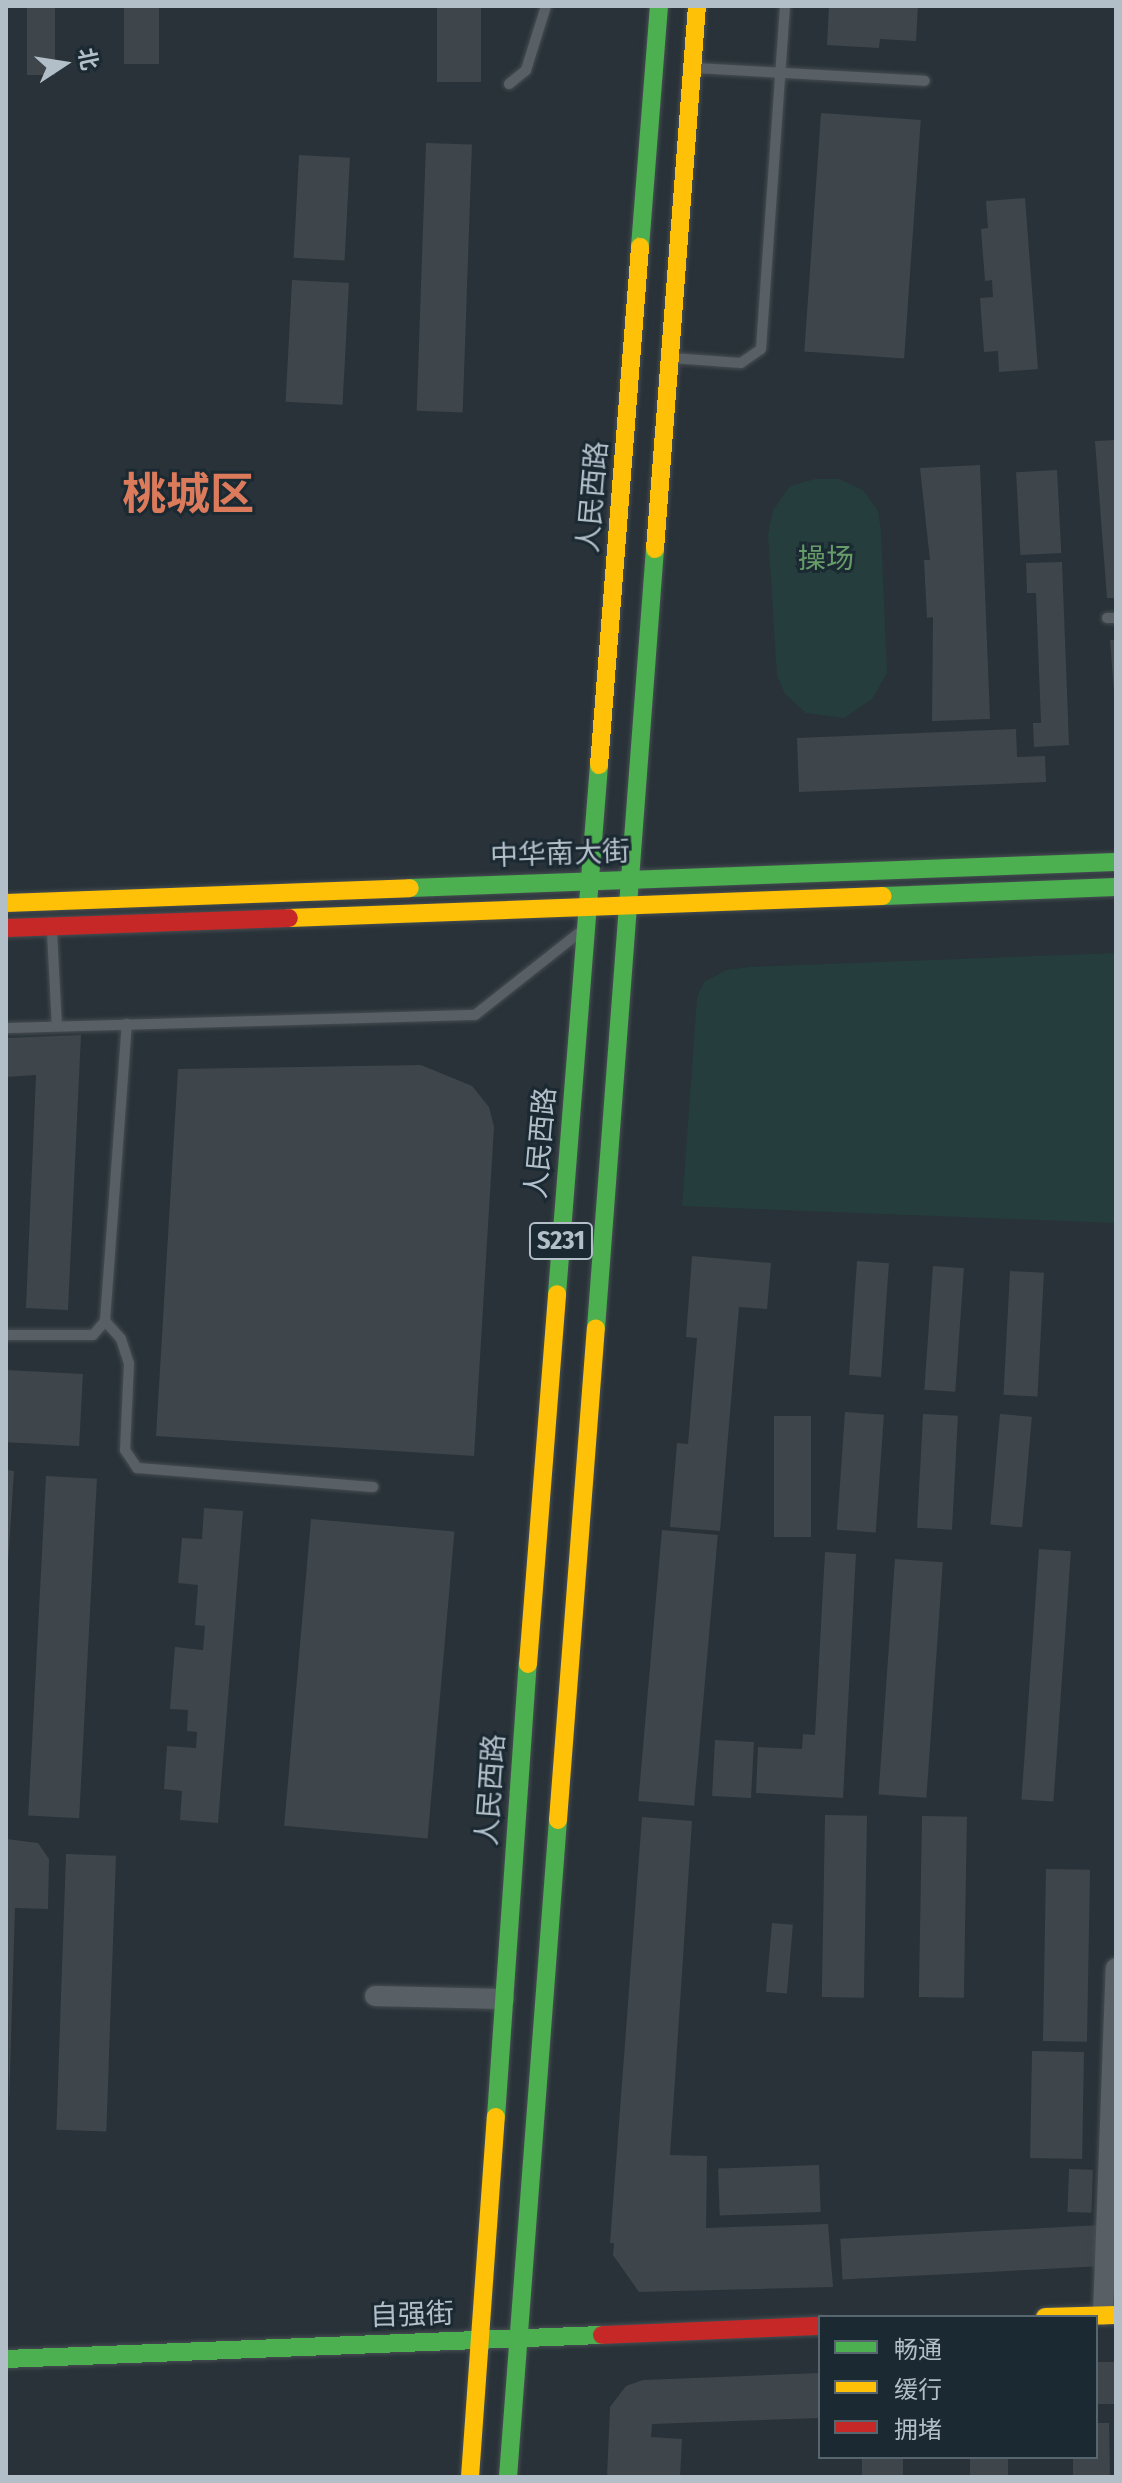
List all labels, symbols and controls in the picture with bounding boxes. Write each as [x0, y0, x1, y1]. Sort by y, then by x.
north arrow [24, 24, 104, 104]
text: 北 [72, 45, 103, 72]
street label: 人民西路 [571, 440, 615, 554]
district label: 桃城区 [122, 469, 254, 521]
park label: 操场 [798, 542, 854, 576]
street label: 中华南大街 [489, 835, 631, 873]
street label: 人民西路 [519, 1086, 563, 1200]
road number: S231 [527, 1219, 595, 1263]
street label: 人民西路 [470, 1733, 512, 1847]
street label: 自强街 [369, 2297, 455, 2333]
legend [818, 2315, 1098, 2459]
text: 畅通 [894, 2336, 942, 2364]
text: 缓行 [894, 2376, 942, 2404]
text: 拥堵 [894, 2416, 942, 2444]

